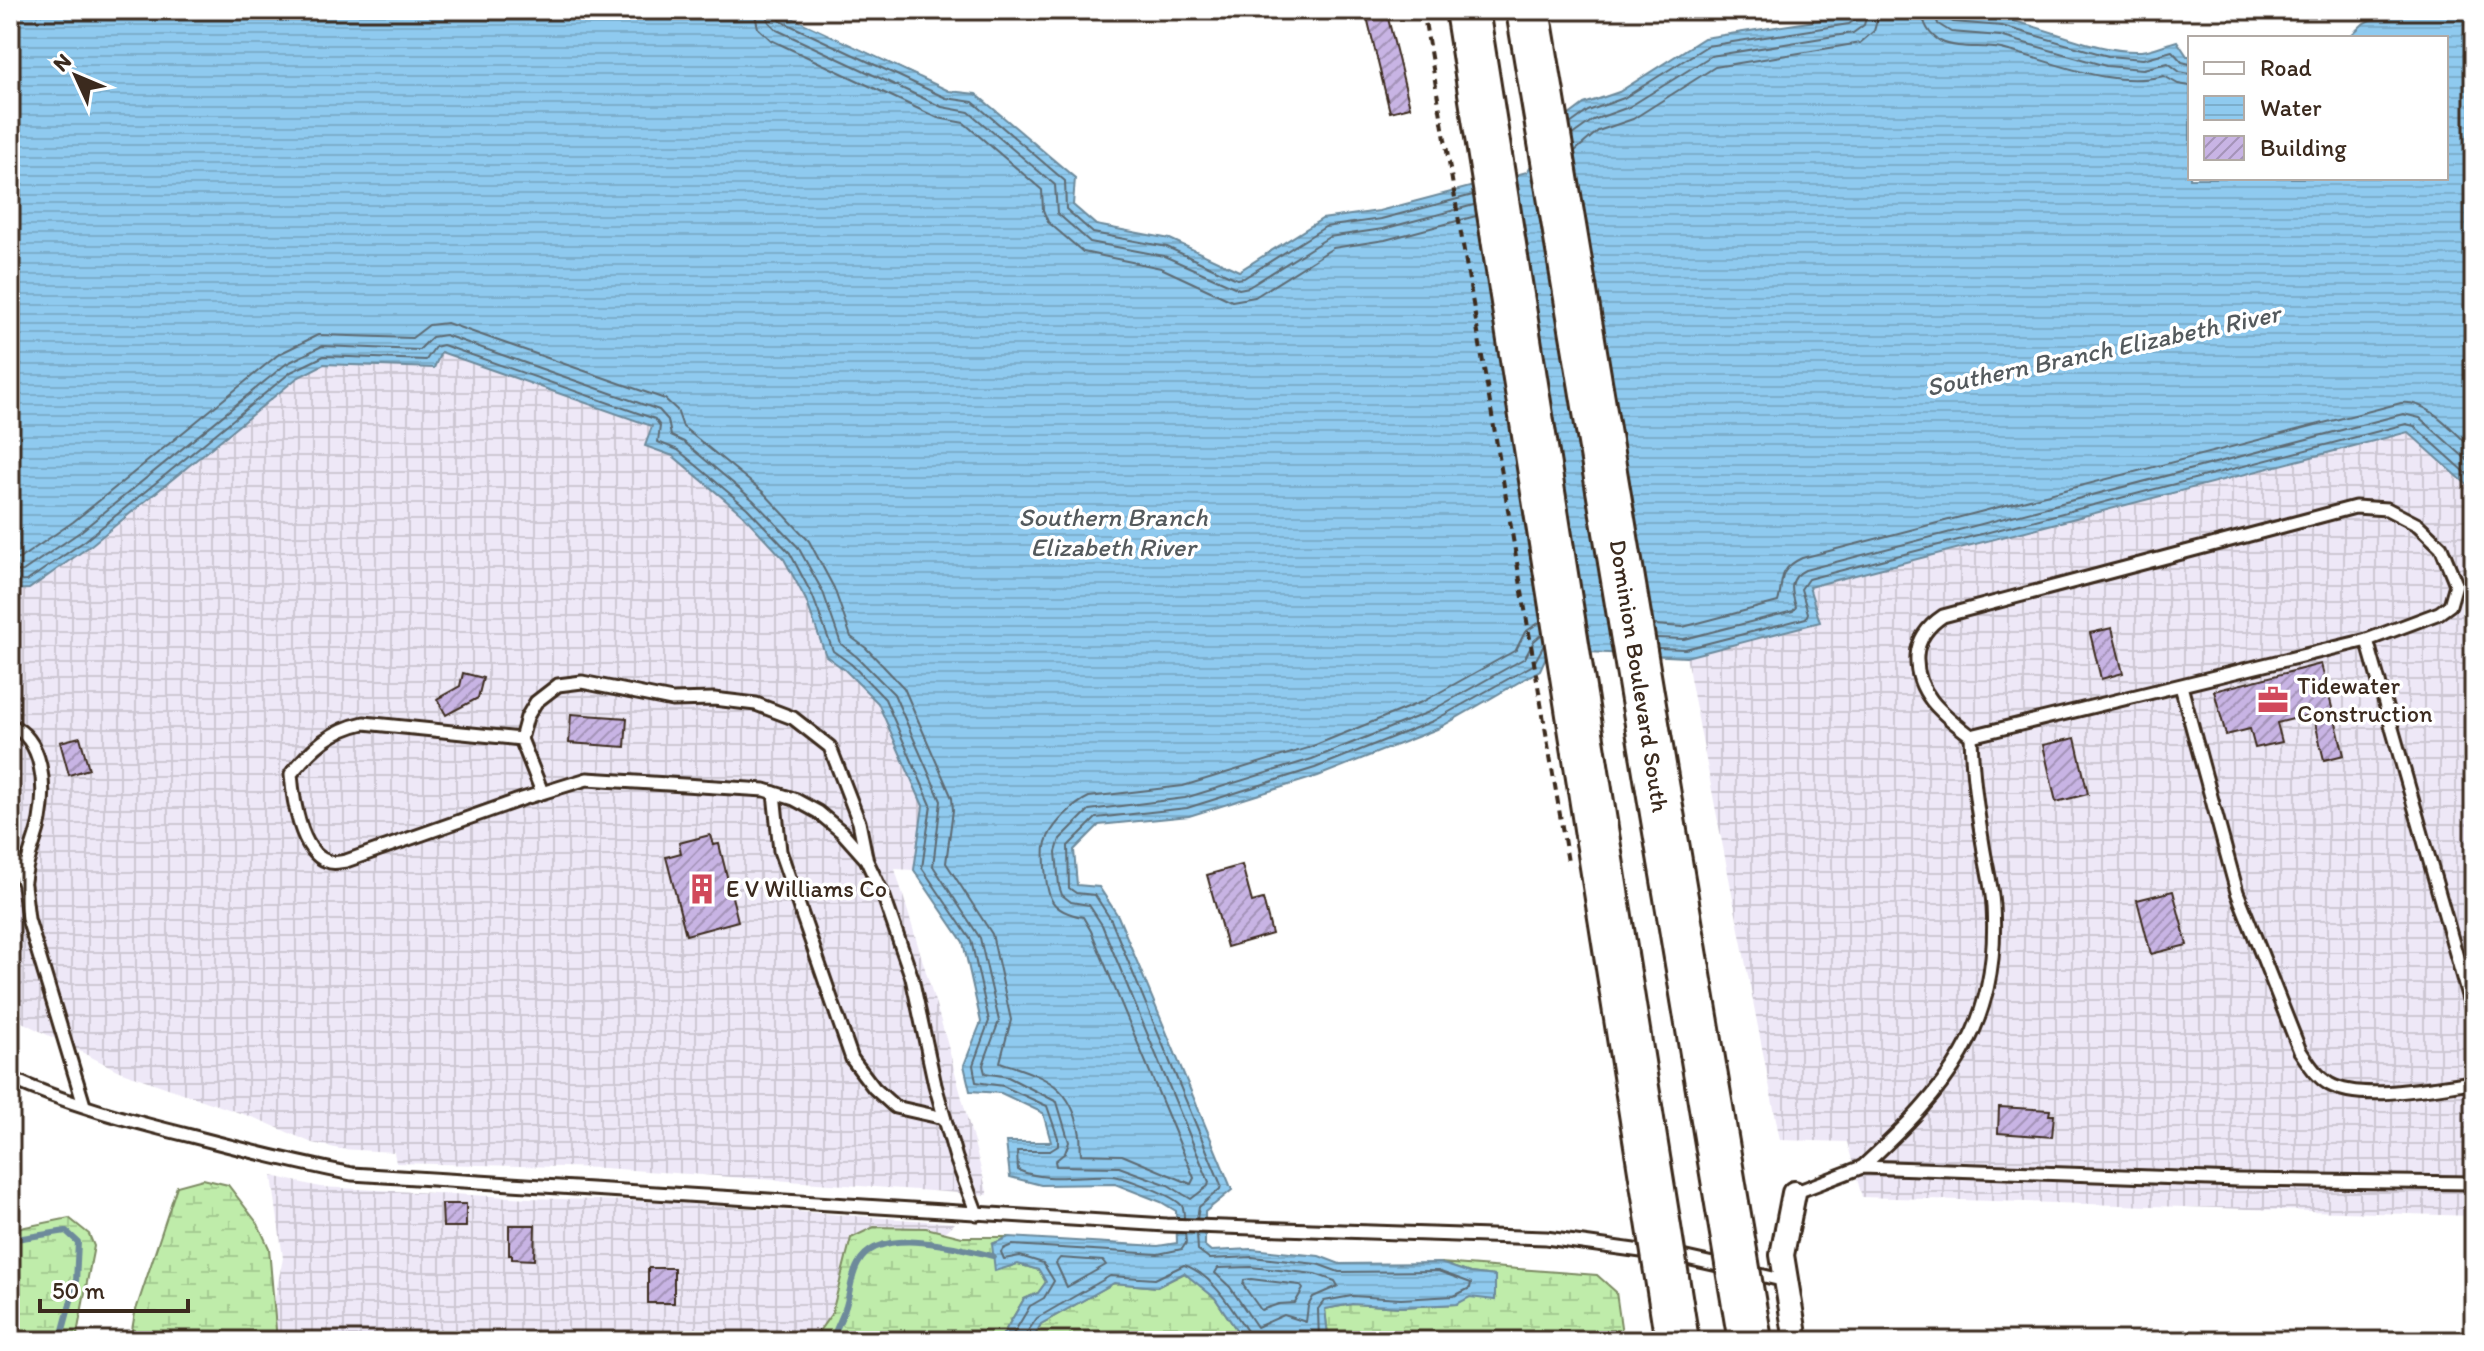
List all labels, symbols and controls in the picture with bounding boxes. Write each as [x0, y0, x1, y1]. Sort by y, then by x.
north arrow [36, 36, 116, 116]
legend [2188, 36, 2448, 180]
text: N [47, 48, 77, 77]
text: Road [2260, 53, 2312, 82]
text: Water [2260, 93, 2322, 122]
text: Building [2260, 133, 2347, 162]
water label: Southern Branch Elizabeth River [1923, 296, 2285, 403]
water label: Southern Branch Elizabeth River [1019, 501, 1208, 563]
street label: Dominion Boulevard South [1604, 537, 1675, 815]
place label: Tidewater Construction [2297, 671, 2433, 728]
office icon: Tidewater Construction [2256, 683, 2290, 717]
building icon: E V Williams Co [685, 872, 719, 906]
place label: E V Williams Co [726, 874, 887, 903]
scale bar [40, 1263, 188, 1313]
text: 50 m [52, 1276, 105, 1305]

